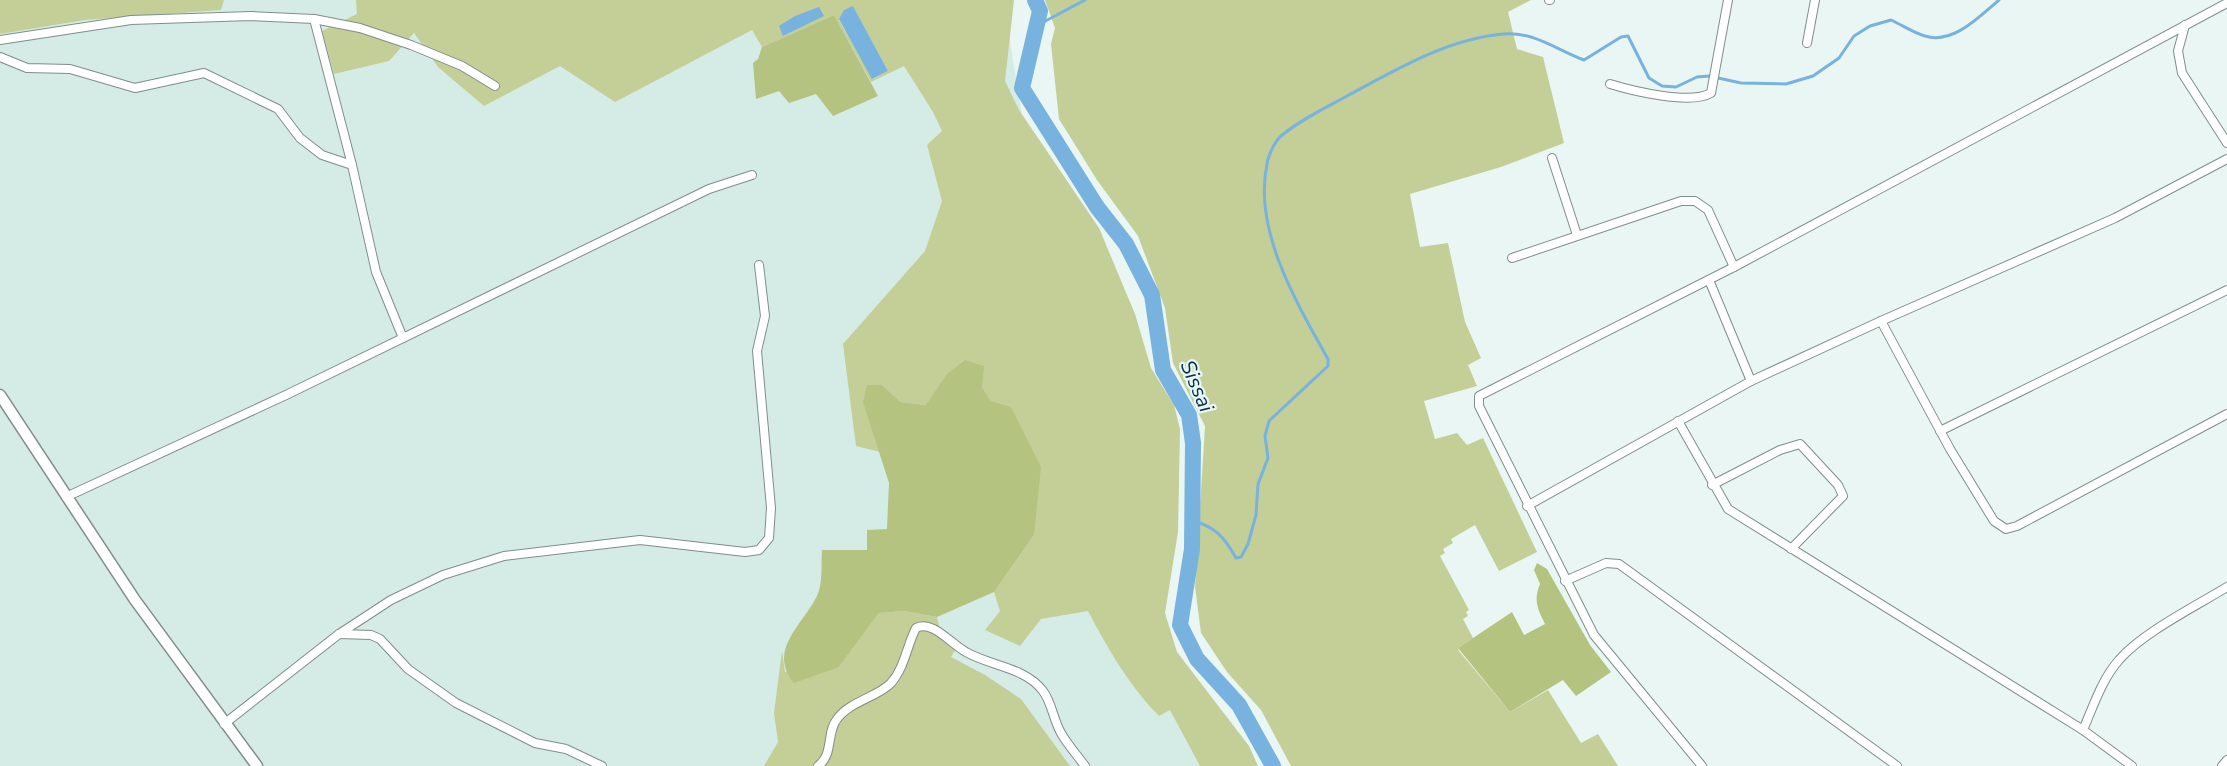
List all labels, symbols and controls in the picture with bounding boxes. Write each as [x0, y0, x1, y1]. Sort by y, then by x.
water label: Sissai [1174, 356, 1221, 417]

